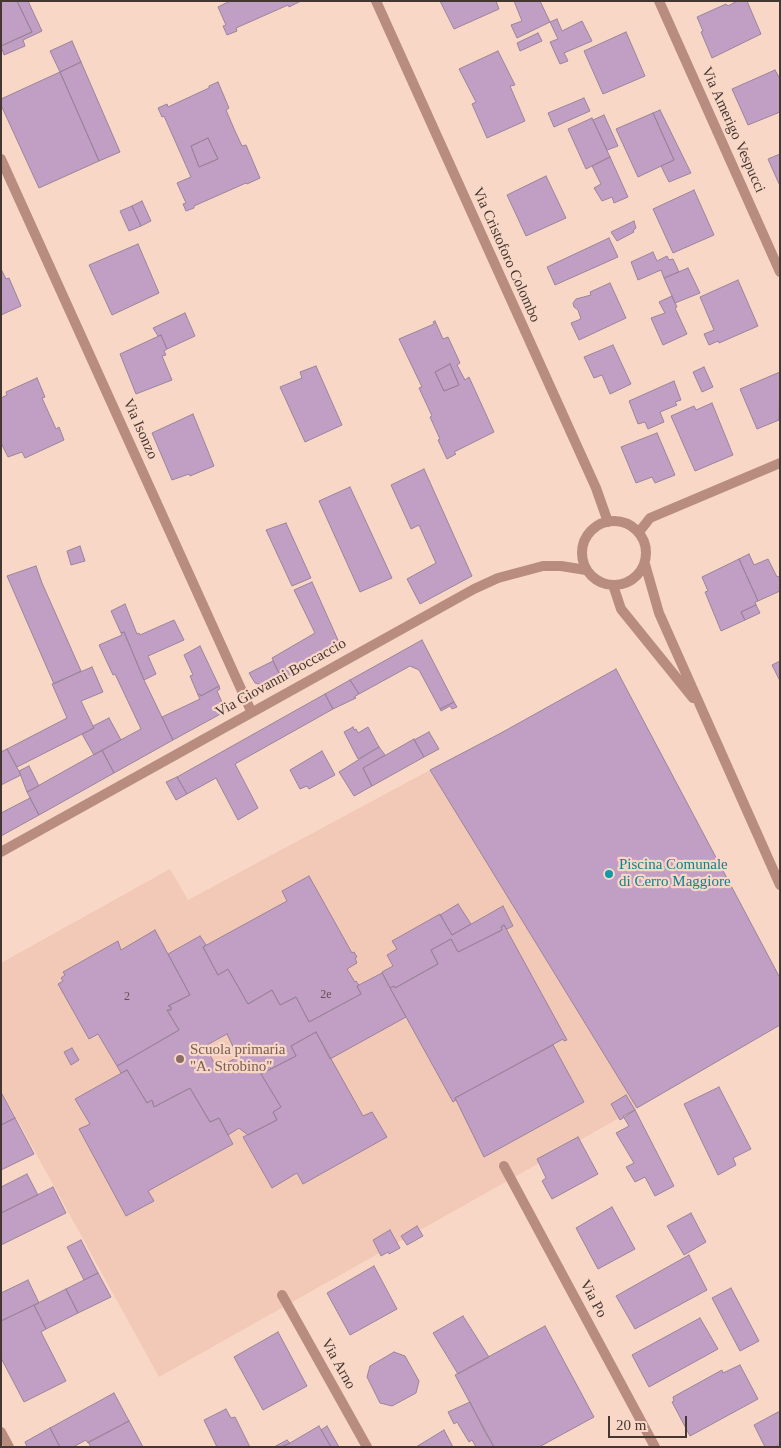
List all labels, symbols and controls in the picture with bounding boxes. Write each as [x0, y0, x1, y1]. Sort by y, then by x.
street label: Via Amerigo Vespucci [697, 64, 769, 196]
street label: Via Cristoforo Colombo [468, 185, 544, 325]
street label: Via Isonzo [119, 396, 161, 462]
street label: Via Giovanni Boccaccio [213, 635, 349, 721]
place label: Piscina Comunale di Cerro Maggiore [619, 856, 731, 891]
marker: Piscina Comunale di Cerro Maggiore [603, 868, 615, 880]
house number: 2e [320, 988, 332, 1002]
house number: 2 [124, 990, 130, 1004]
place label: Scuola primaria "A. Strobino" [190, 1041, 285, 1076]
marker: Scuola primaria "A. Strobino" [174, 1053, 186, 1065]
street label: Via Po [576, 1277, 610, 1321]
street label: Via Arno [317, 1335, 359, 1393]
scale bar [611, 1406, 690, 1438]
text: 20 m [616, 1417, 646, 1433]

